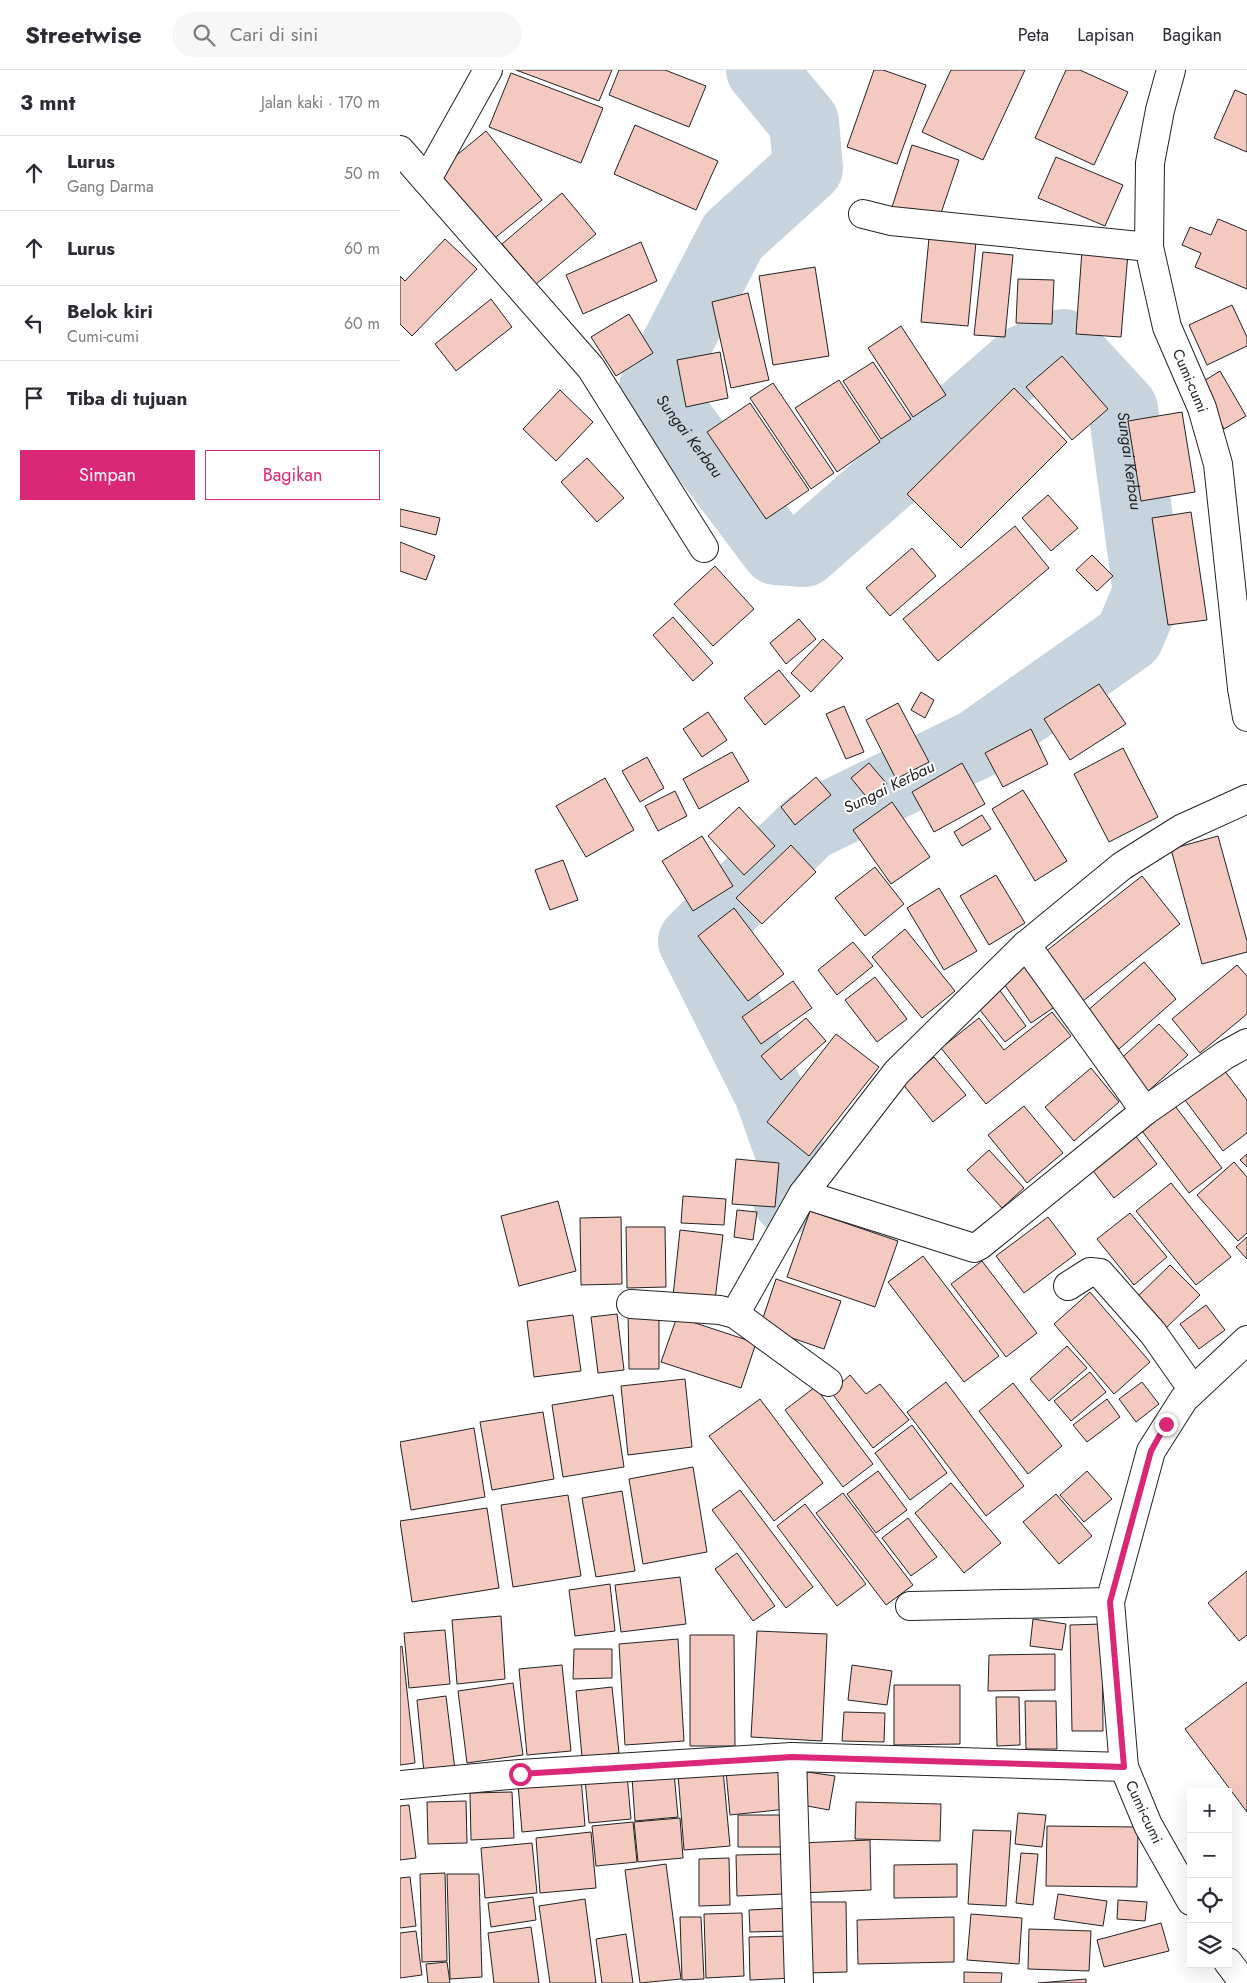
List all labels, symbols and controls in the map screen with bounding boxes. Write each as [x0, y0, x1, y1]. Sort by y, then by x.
search box [172, 12, 522, 57]
text: Streetwise [25, 17, 142, 52]
icon: search [190, 21, 218, 49]
text: Cari di sini [230, 21, 318, 48]
text: Peta [1018, 22, 1049, 48]
text: Lapisan [1077, 22, 1134, 48]
text: Bagikan [1162, 22, 1222, 48]
text: 3 mnt [20, 88, 75, 118]
text: Jalan kaki · 170 m [261, 91, 380, 114]
text: Lurus [67, 148, 115, 175]
icon: ahead [20, 159, 48, 187]
text: 50 m [344, 162, 380, 185]
text: Gang Darma [67, 175, 154, 198]
icon: ahead [20, 234, 48, 262]
text: Lurus [67, 235, 115, 262]
text: 60 m [344, 237, 380, 260]
text: Belok kiri [67, 298, 153, 325]
icon: left [20, 309, 48, 337]
text: 60 m [344, 312, 380, 335]
text: Cumi-cumi [67, 325, 139, 348]
street label: Cumi-cumi [1167, 345, 1214, 415]
icon: arrive [20, 384, 48, 412]
text: Tiba di tujuan [67, 385, 187, 412]
water label: Sungai Kerbau [651, 389, 729, 482]
water label: Sungai Kerbau [1112, 410, 1148, 511]
button: Simpan [20, 450, 195, 500]
button: Bagikan [205, 450, 380, 500]
water label: Sungai Kerbau [840, 755, 938, 819]
route end [1155, 1413, 1178, 1436]
route start [509, 1763, 532, 1786]
street label: Cumi-cumi [1120, 1777, 1168, 1847]
map controls [1187, 1788, 1232, 1968]
button: + [1187, 1788, 1232, 1833]
button: − [1187, 1833, 1232, 1878]
button: locate [1187, 1878, 1232, 1923]
button: layers [1187, 1923, 1232, 1968]

